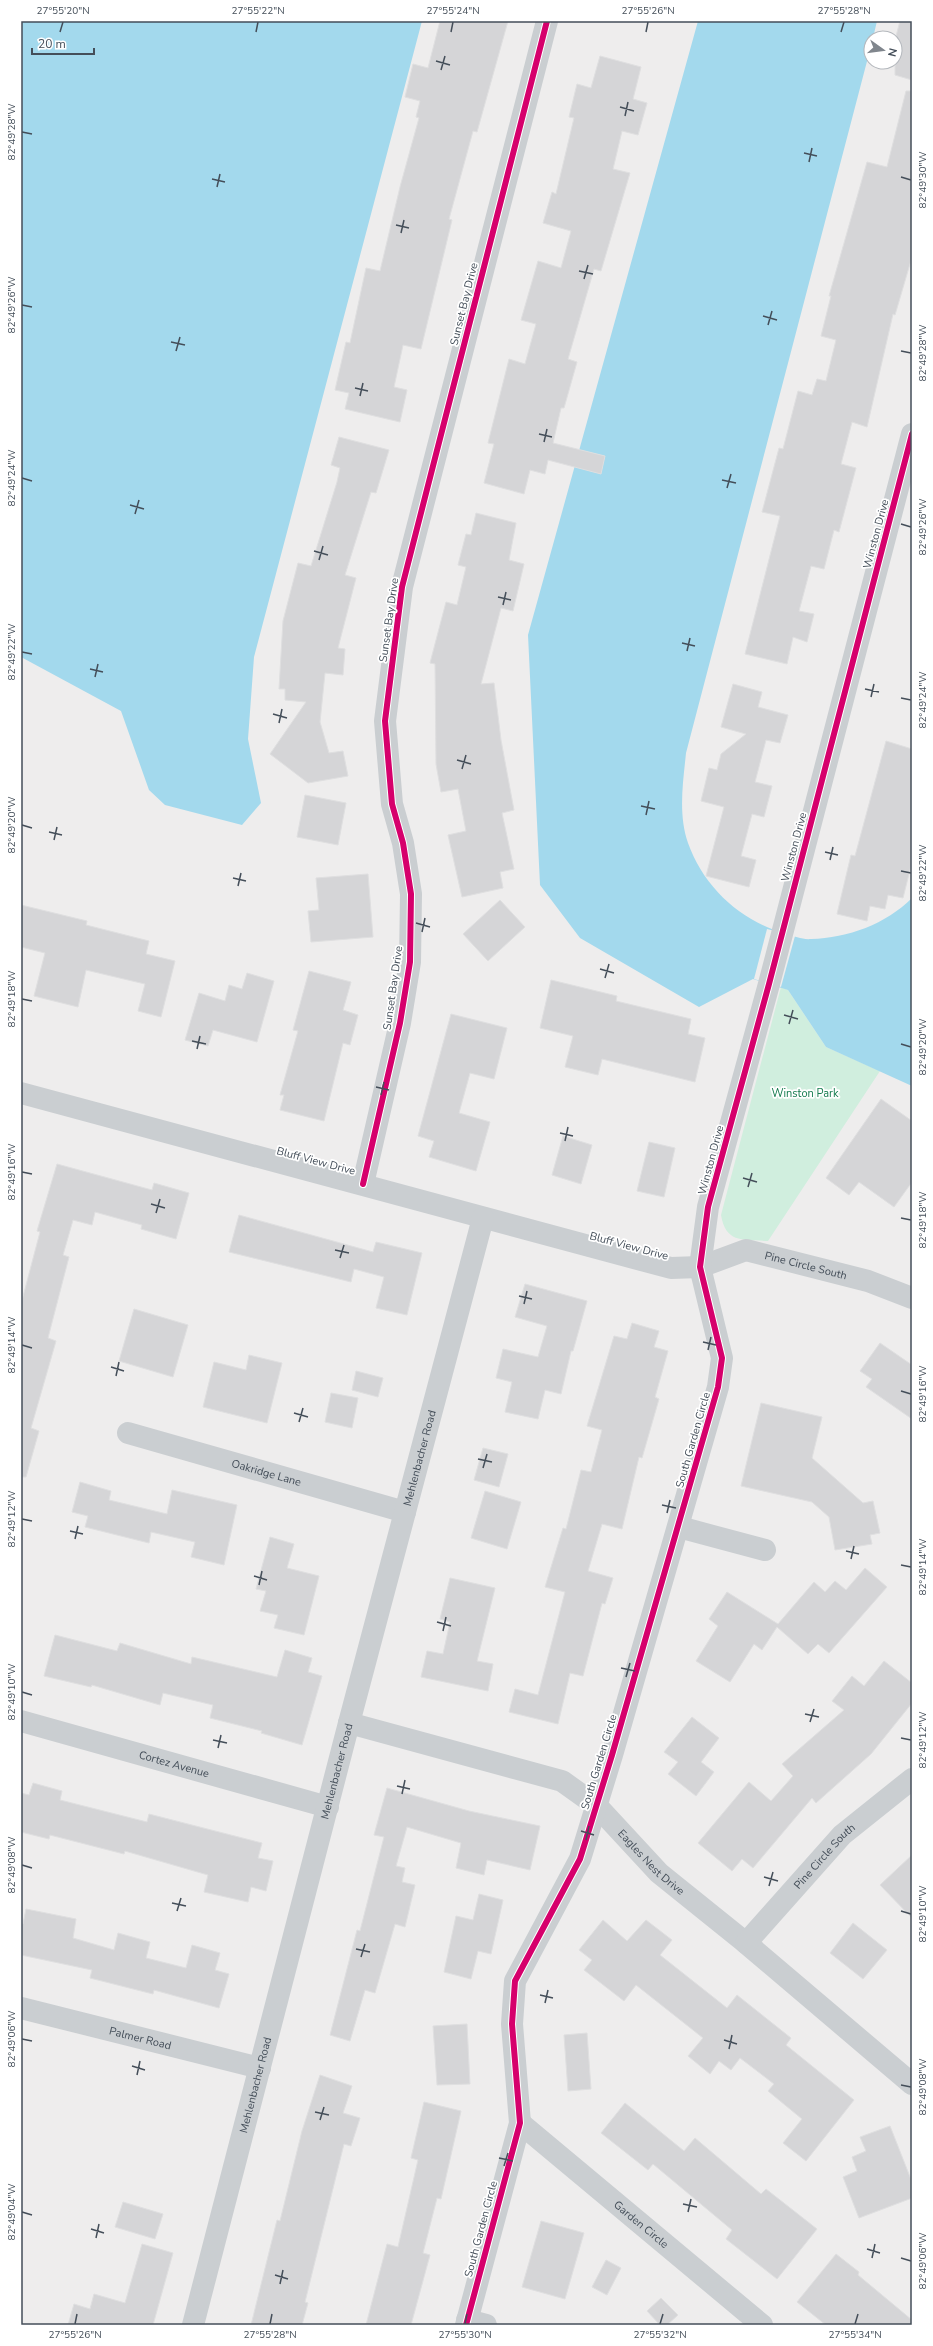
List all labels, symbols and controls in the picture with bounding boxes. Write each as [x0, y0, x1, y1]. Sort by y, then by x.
text: 27°55'20"N [36, 4, 90, 18]
text: 27°55'22"N [231, 4, 285, 18]
text: 27°55'24"N [426, 4, 480, 18]
text: 27°55'26"N [621, 4, 675, 18]
text: 27°55'28"N [817, 4, 871, 18]
scale bar [32, 30, 94, 56]
north arrow [863, 30, 903, 70]
text: 20 m [38, 36, 66, 52]
text: N [884, 46, 900, 58]
text: 82°49'28"W [5, 104, 19, 160]
text: 82°49'30"W [916, 152, 930, 208]
street label: Sunset Bay Drive [446, 261, 482, 347]
text: 82°49'26"W [5, 277, 19, 333]
text: 82°49'28"W [916, 325, 930, 381]
text: 82°49'24"W [5, 450, 19, 506]
street label: Winston Drive [860, 498, 892, 570]
text: 82°49'26"W [916, 499, 930, 555]
street label: Sunset Bay Drive [376, 577, 402, 663]
text: 82°49'22"W [5, 624, 19, 680]
text: 82°49'24"W [916, 672, 930, 728]
text: 82°49'20"W [5, 797, 19, 853]
street label: Winston Drive [778, 811, 810, 883]
text: 82°49'22"W [916, 845, 930, 901]
street label: Sunset Bay Drive [380, 945, 406, 1031]
text: 82°49'18"W [5, 971, 19, 1027]
text: 82°49'20"W [916, 1019, 930, 1075]
park label: Winston Park [771, 1086, 839, 1101]
street label: Winston Drive [695, 1124, 727, 1196]
street label: Bluff View Drive [275, 1143, 357, 1179]
text: 82°49'16"W [5, 1144, 19, 1200]
text: 82°49'18"W [916, 1192, 930, 1248]
street label: Bluff View Drive [588, 1228, 670, 1264]
street label: Pine Circle South [763, 1248, 849, 1283]
text: 82°49'14"W [5, 1317, 19, 1373]
text: 82°49'16"W [916, 1366, 930, 1422]
street label: South Garden Circle [672, 1390, 714, 1490]
street label: Mehlenbacher Road [399, 1408, 439, 1508]
street label: Oakridge Lane [230, 1455, 303, 1490]
text: 82°49'12"W [5, 1491, 19, 1547]
text: 82°49'14"W [916, 1539, 930, 1595]
text: 82°49'10"W [5, 1664, 19, 1720]
street label: South Garden Circle [577, 1712, 621, 1812]
text: 82°49'12"W [916, 1712, 930, 1768]
street label: Mehlenbacher Road [317, 1722, 356, 1821]
street label: Cortez Avenue [137, 1747, 211, 1781]
street label: Pine Circle South [790, 1820, 858, 1892]
street label: Eagles Nest Drive [615, 1826, 688, 1898]
text: 82°49'08"W [5, 1837, 19, 1893]
text: 82°49'10"W [916, 1886, 930, 1942]
text: 82°49'06"W [5, 2011, 19, 2067]
street label: Palmer Road [108, 2023, 173, 2053]
street label: Mehlenbacher Road [236, 2035, 275, 2135]
text: 82°49'08"W [916, 2059, 930, 2115]
street label: South Garden Circle [461, 2179, 501, 2279]
text: 82°49'04"W [5, 2184, 19, 2240]
street label: Garden Circle [611, 2197, 672, 2252]
text: 82°49'06"W [916, 2233, 930, 2289]
text: 27°55'26"N [48, 2328, 102, 2342]
text: 27°55'28"N [243, 2328, 297, 2342]
text: 27°55'30"N [438, 2328, 492, 2342]
text: 27°55'32"N [633, 2328, 687, 2342]
text: 27°55'34"N [828, 2328, 882, 2342]

